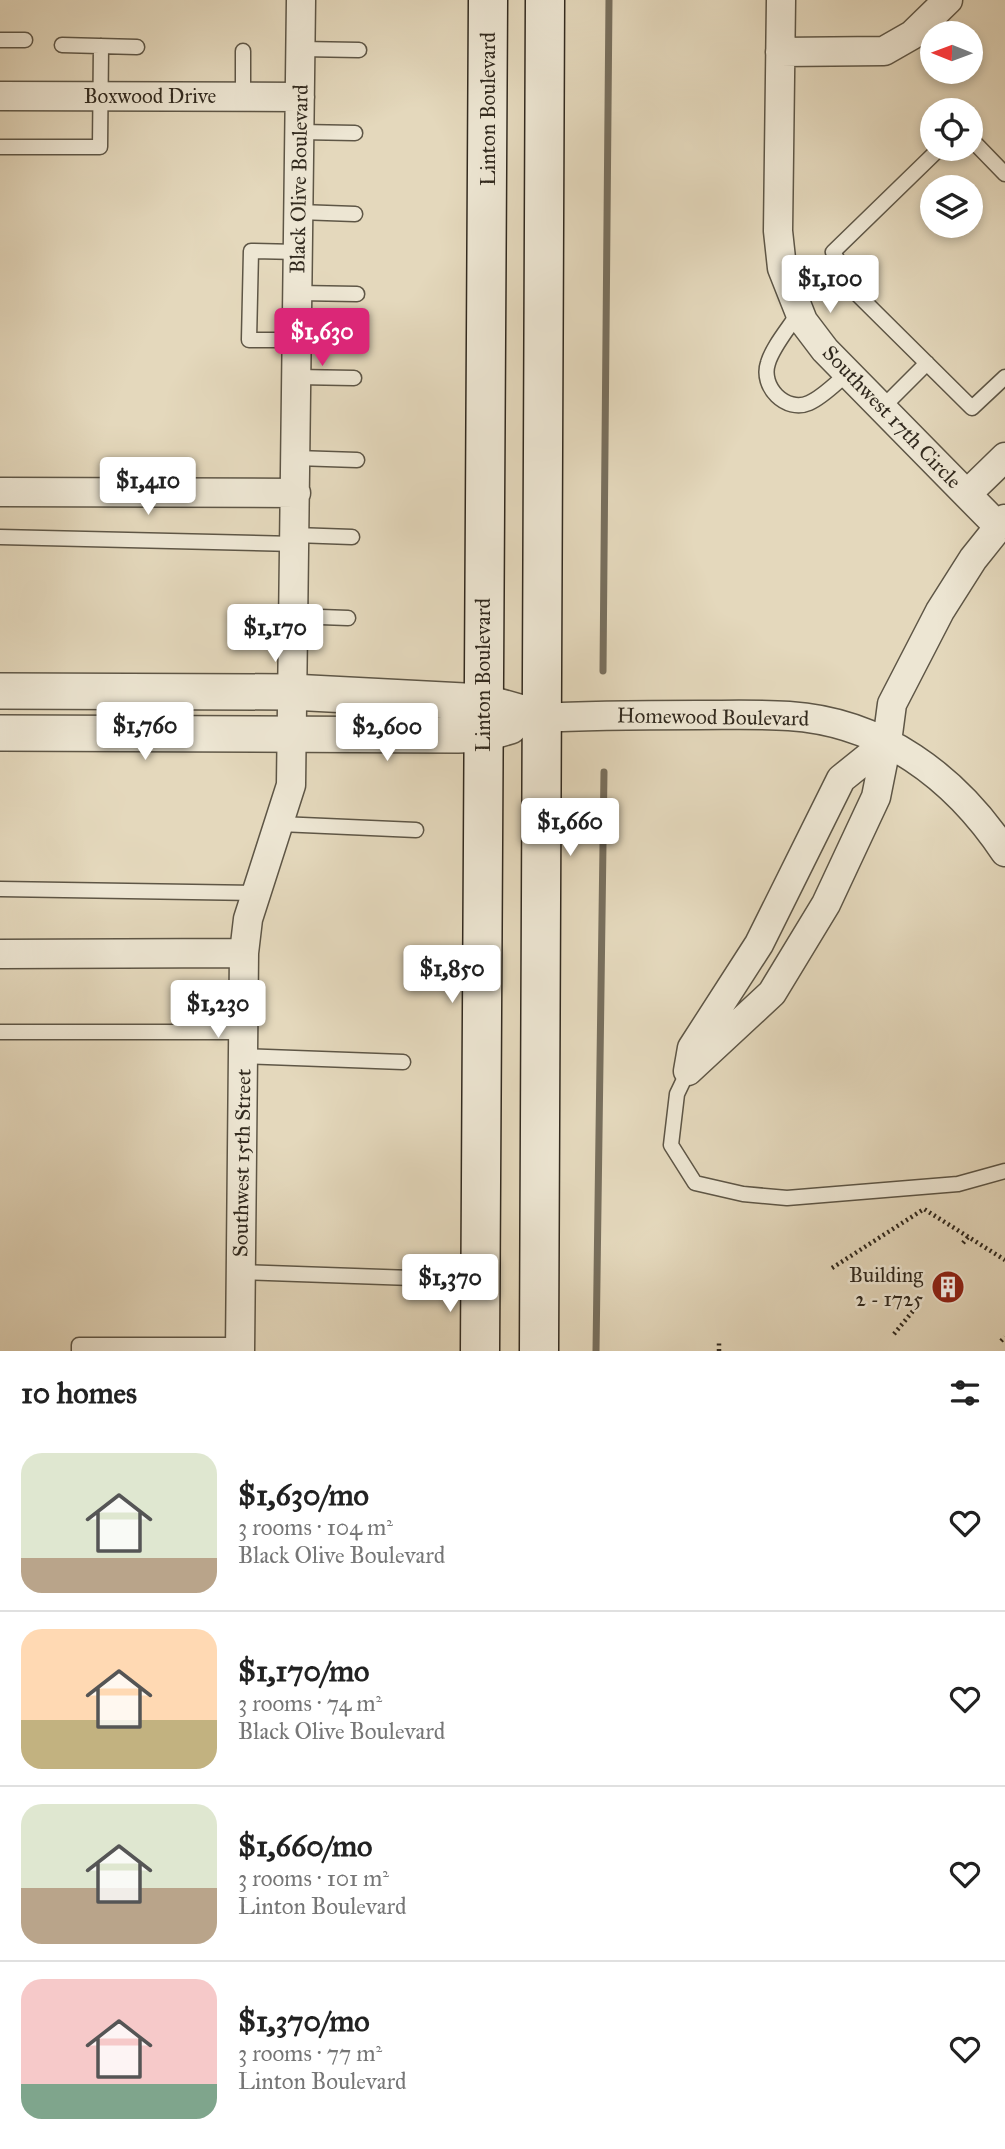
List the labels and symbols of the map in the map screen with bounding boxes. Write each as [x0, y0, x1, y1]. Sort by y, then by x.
north arrow [920, 21, 984, 84]
street label: Linton Boulevard [475, 32, 501, 186]
street label: Boxwood Drive [84, 83, 217, 109]
street label: Black Olive Boulevard [284, 84, 314, 274]
pin: $1,100 [773, 256, 887, 315]
pin: $1,630 [265, 308, 379, 368]
street label: Southwest 17th Circle [817, 340, 967, 494]
pin: $1,410 [91, 458, 205, 517]
street label: Linton Boulevard [470, 598, 496, 752]
pin: $1,170 [218, 604, 332, 664]
pin: $1,760 [88, 702, 202, 762]
street label: Homewood Boulevard [617, 702, 810, 732]
pin: $2,600 [330, 704, 444, 763]
pin: $1,660 [513, 798, 627, 858]
pin: $1,850 [395, 946, 509, 1005]
pin: $1,230 [161, 981, 275, 1040]
street label: Southwest 15th Street [227, 1068, 257, 1257]
pin: $1,370 [393, 1254, 507, 1314]
place label: Building 2 - 1725 [849, 1262, 923, 1312]
building icon: Building 2 - 1725 [929, 1268, 967, 1306]

